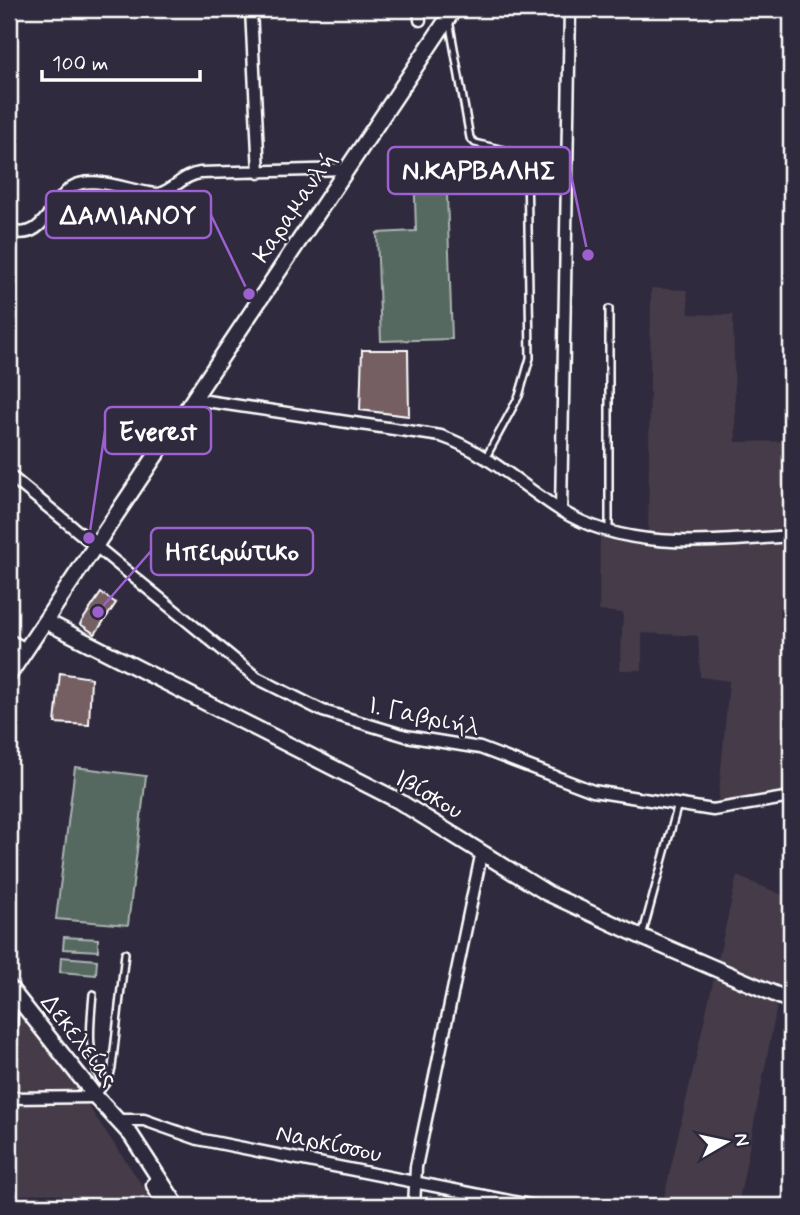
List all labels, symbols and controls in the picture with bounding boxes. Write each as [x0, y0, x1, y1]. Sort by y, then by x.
scale bar [42, 38, 200, 82]
text: 100 m [52, 50, 108, 78]
street label: Καραμανλή [247, 146, 344, 270]
callout: Ν.ΚΑΡΒΑΛΗΣ [388, 147, 570, 194]
text: Ν.ΚΑΡΒΑΛΗΣ [402, 155, 556, 189]
callout: ΔΑΜΙΑΝΟΥ [46, 191, 211, 238]
text: ΔΑΜΙΑΝΟΥ [59, 200, 196, 234]
callout: Everest [105, 407, 211, 454]
text: Everest [119, 416, 198, 450]
callout: Ηπειρώτικο [151, 528, 313, 575]
text: Ηπειρώτικο [165, 536, 299, 570]
street label: Ι. Γαβριήλ [365, 691, 482, 744]
street label: Ιβίσκου [388, 763, 468, 827]
street label: Δεκελείας [33, 988, 125, 1093]
north arrow [692, 1106, 762, 1176]
street label: Ναρκίσσου [273, 1118, 385, 1171]
text: N [728, 1131, 755, 1148]

